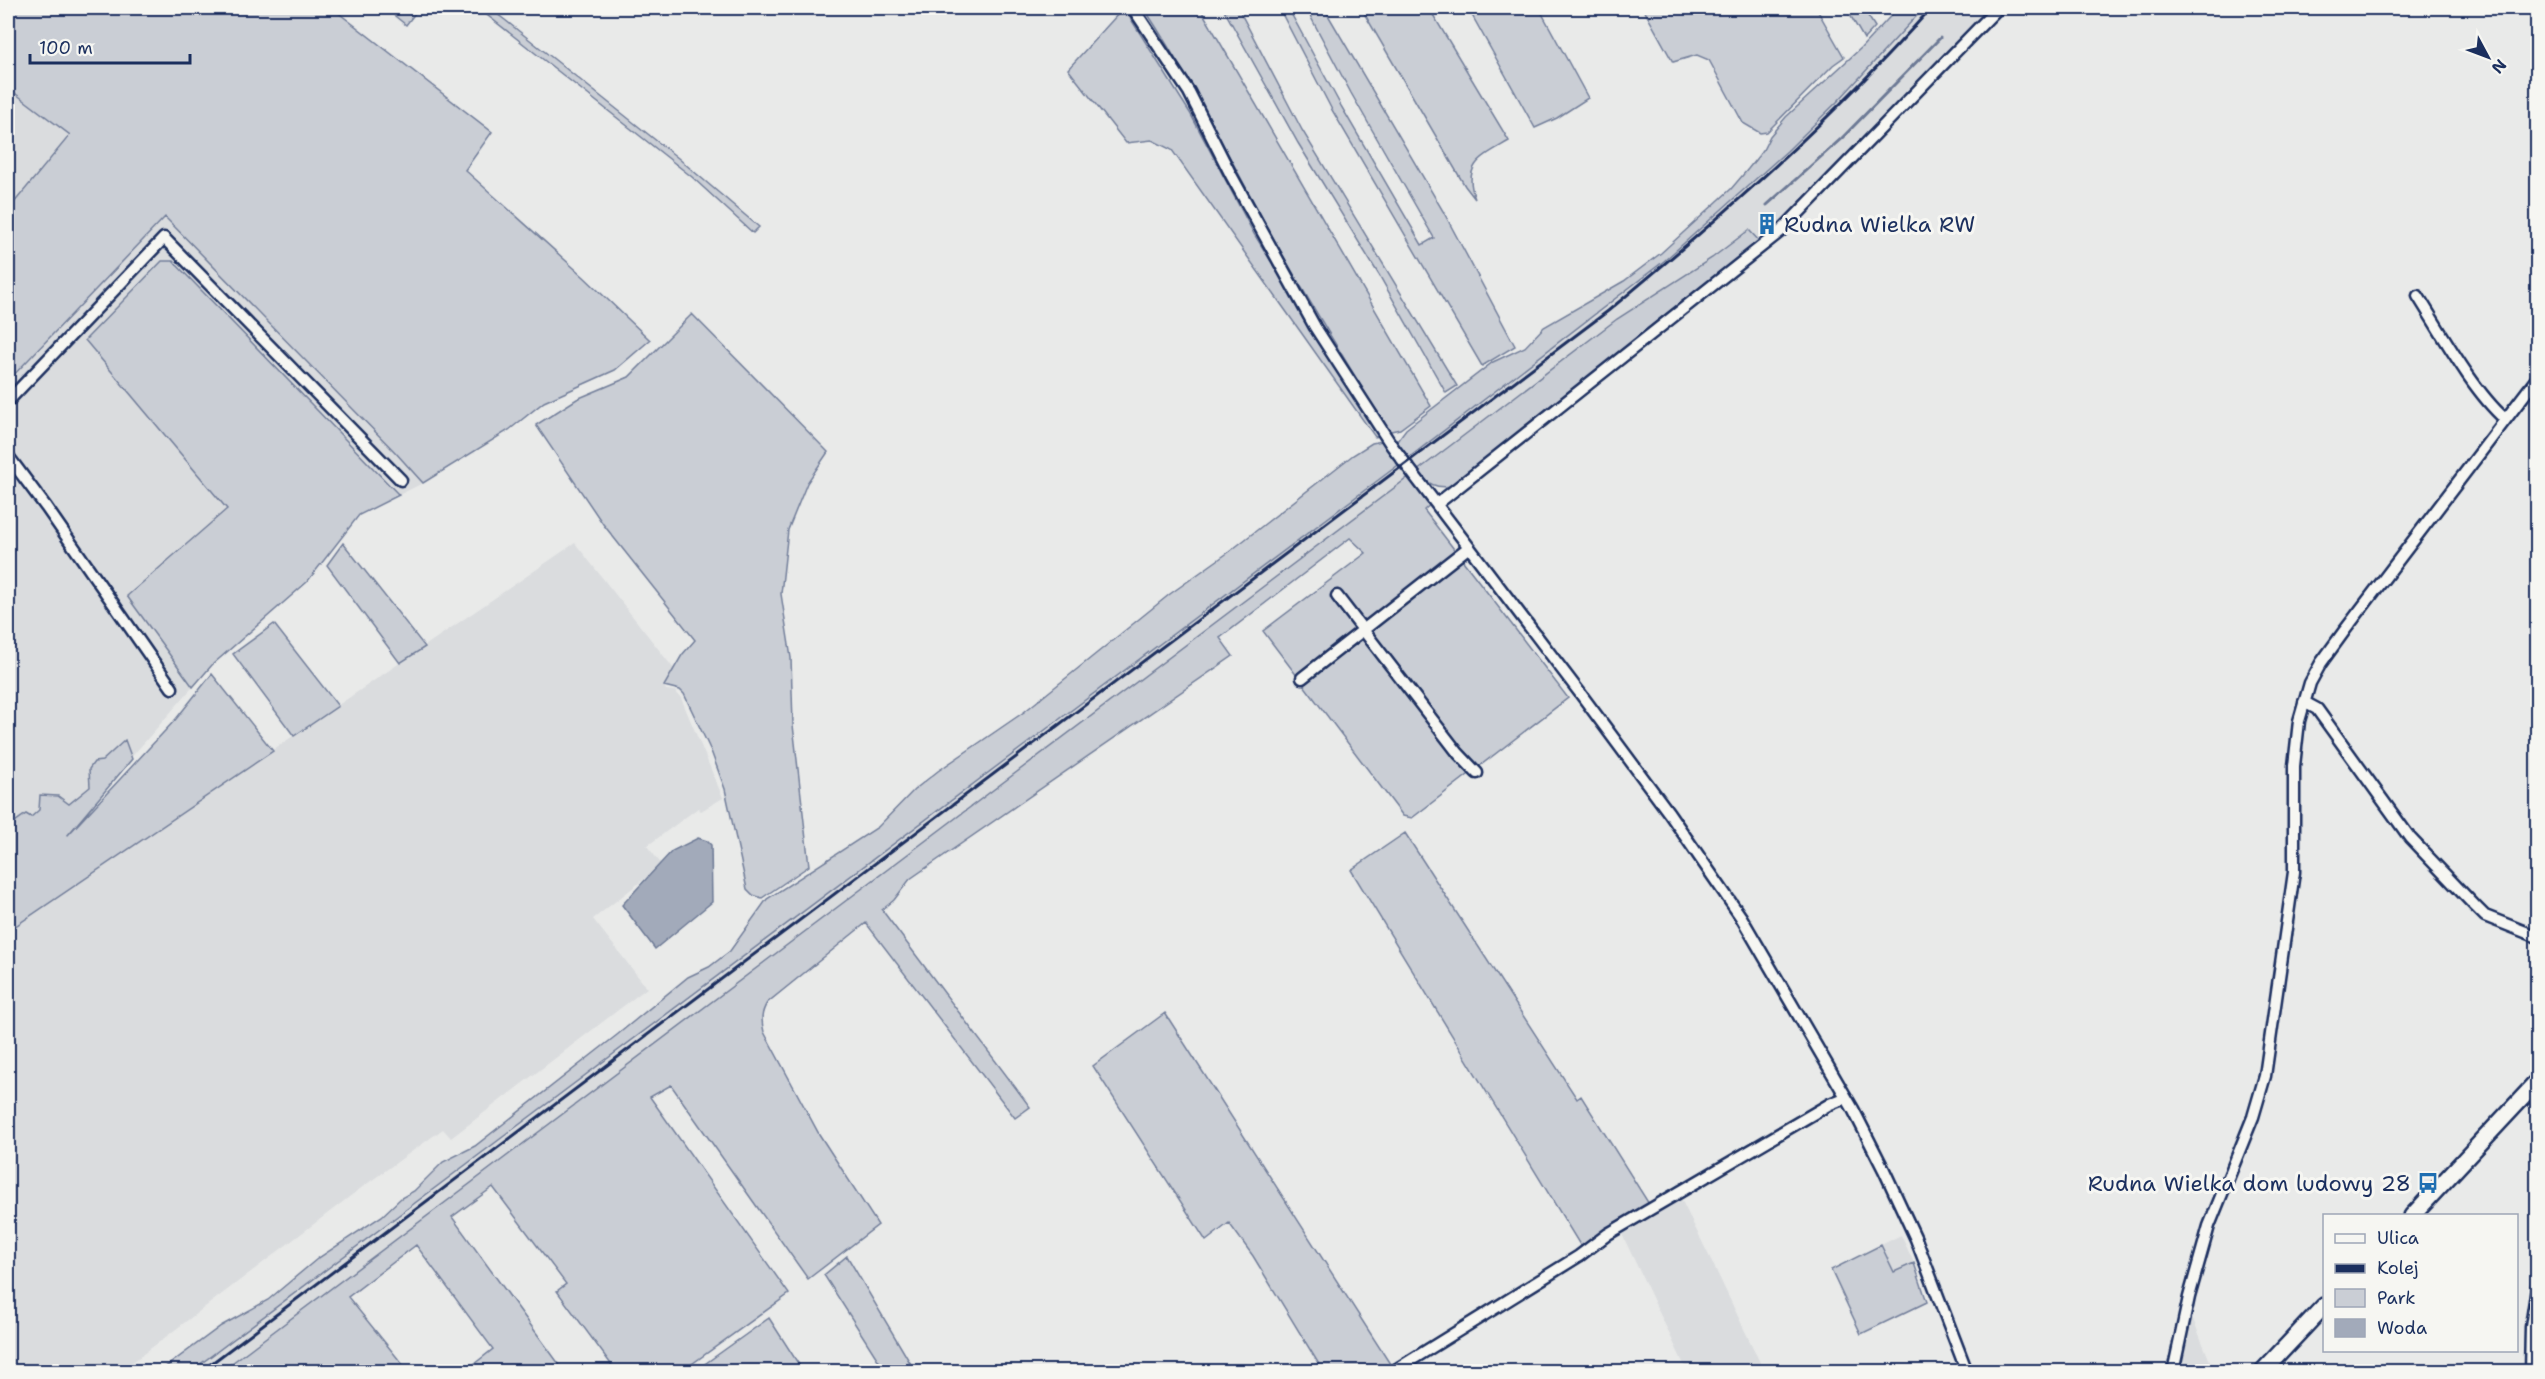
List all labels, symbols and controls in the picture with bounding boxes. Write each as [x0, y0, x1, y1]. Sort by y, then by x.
scale bar [30, 27, 190, 65]
north arrow [2458, 27, 2518, 87]
text: 100 m [39, 36, 93, 60]
text: N [2487, 55, 2511, 78]
place label: Rudna Wielka RW [1784, 210, 1975, 239]
building icon: Rudna Wielka RW [1755, 212, 1779, 236]
place label: Rudna Wielka dom ludowy 28 [2088, 1169, 2411, 1198]
bus stop icon: Rudna Wielka dom ludowy 28 [2416, 1171, 2440, 1195]
legend [2323, 1214, 2518, 1352]
text: Ulica [2377, 1226, 2419, 1250]
text: Kolej [2377, 1256, 2419, 1280]
text: Park [2377, 1286, 2416, 1310]
text: Woda [2377, 1316, 2427, 1340]

